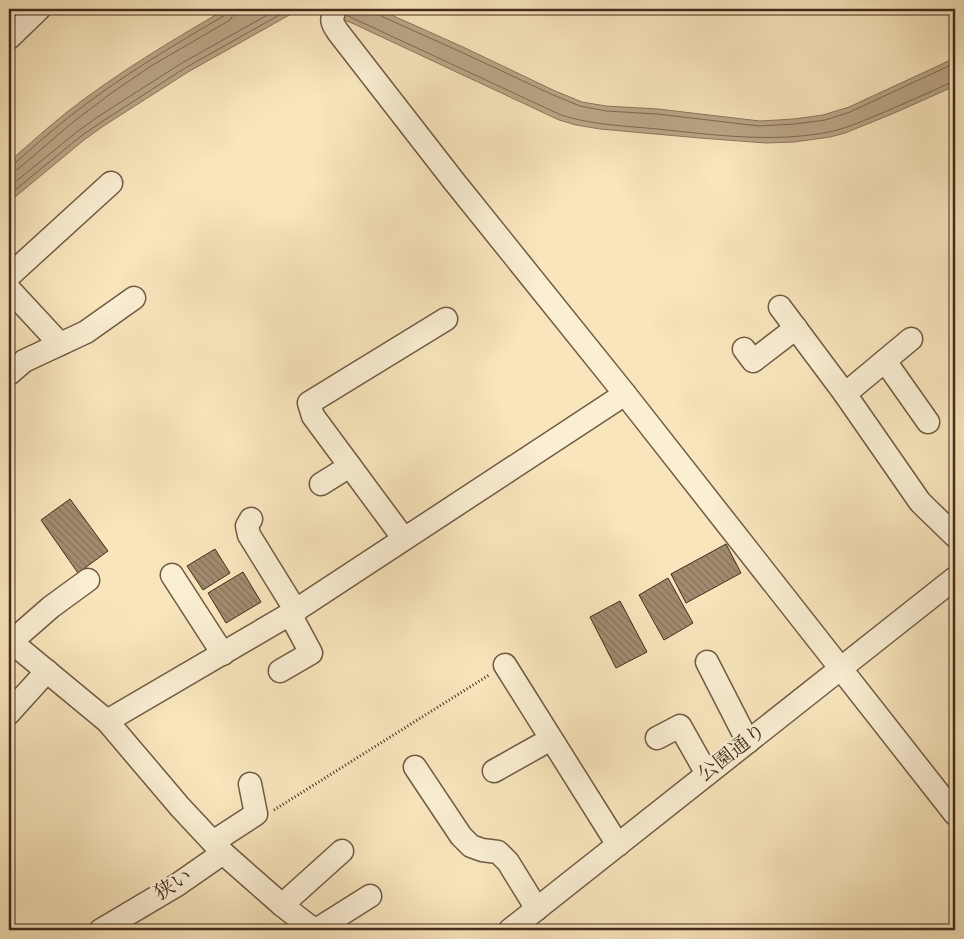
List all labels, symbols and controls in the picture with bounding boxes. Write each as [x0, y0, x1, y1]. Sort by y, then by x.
street label: 公園通り [693, 718, 773, 790]
street label: 狭い [149, 863, 199, 909]

